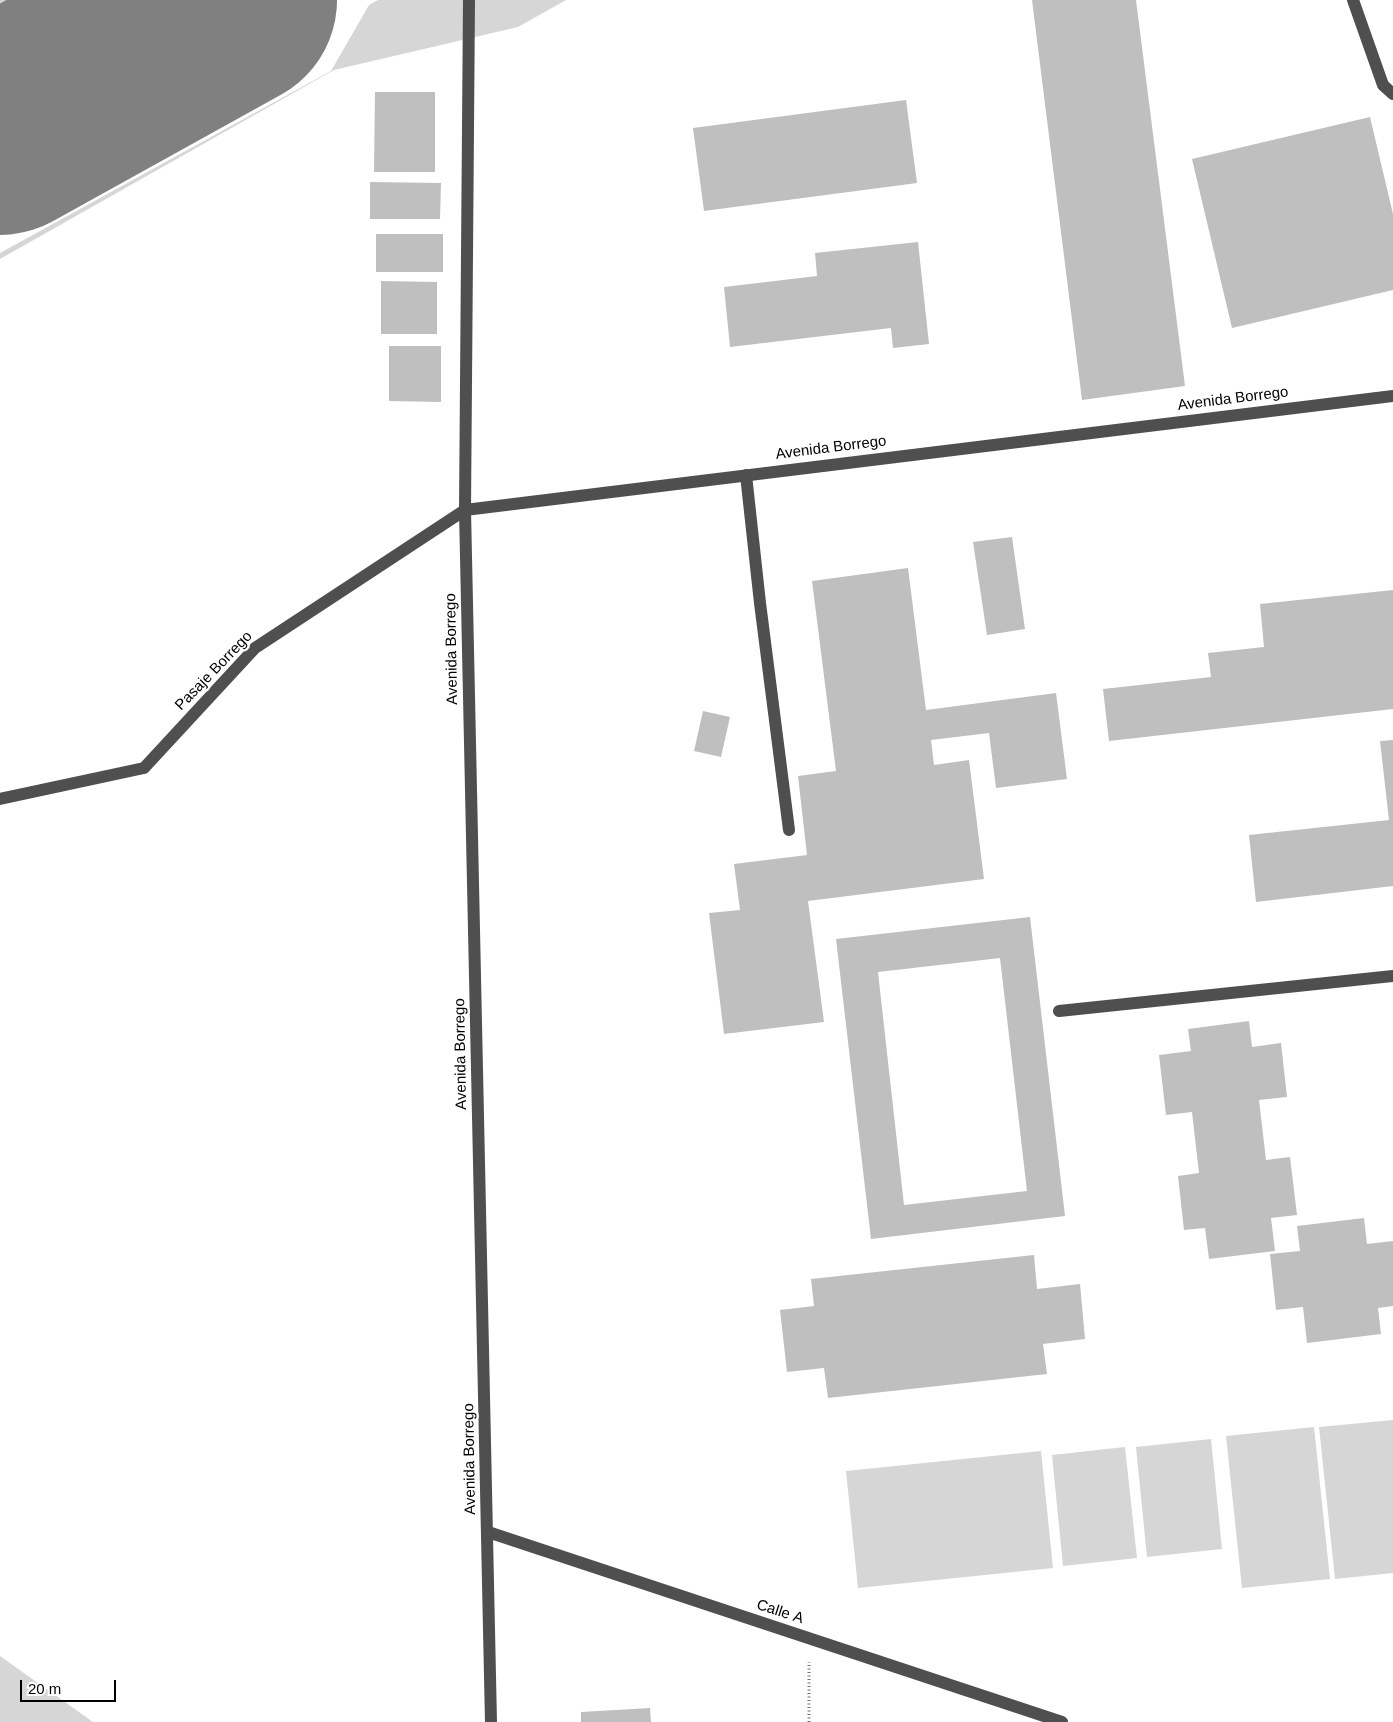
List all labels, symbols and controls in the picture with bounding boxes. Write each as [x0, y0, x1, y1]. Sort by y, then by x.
street label: Avenida Borrego [1177, 383, 1289, 415]
street label: Avenida Borrego [775, 432, 887, 464]
street label: Avenida Borrego [442, 593, 462, 705]
street label: Pasaje Borrego [172, 628, 256, 714]
street label: Avenida Borrego [451, 998, 471, 1110]
street label: Avenida Borrego [460, 1403, 480, 1515]
street label: Calle A [754, 1596, 806, 1628]
scale bar [22, 1670, 119, 1702]
text: 20 m [28, 1680, 61, 1697]

